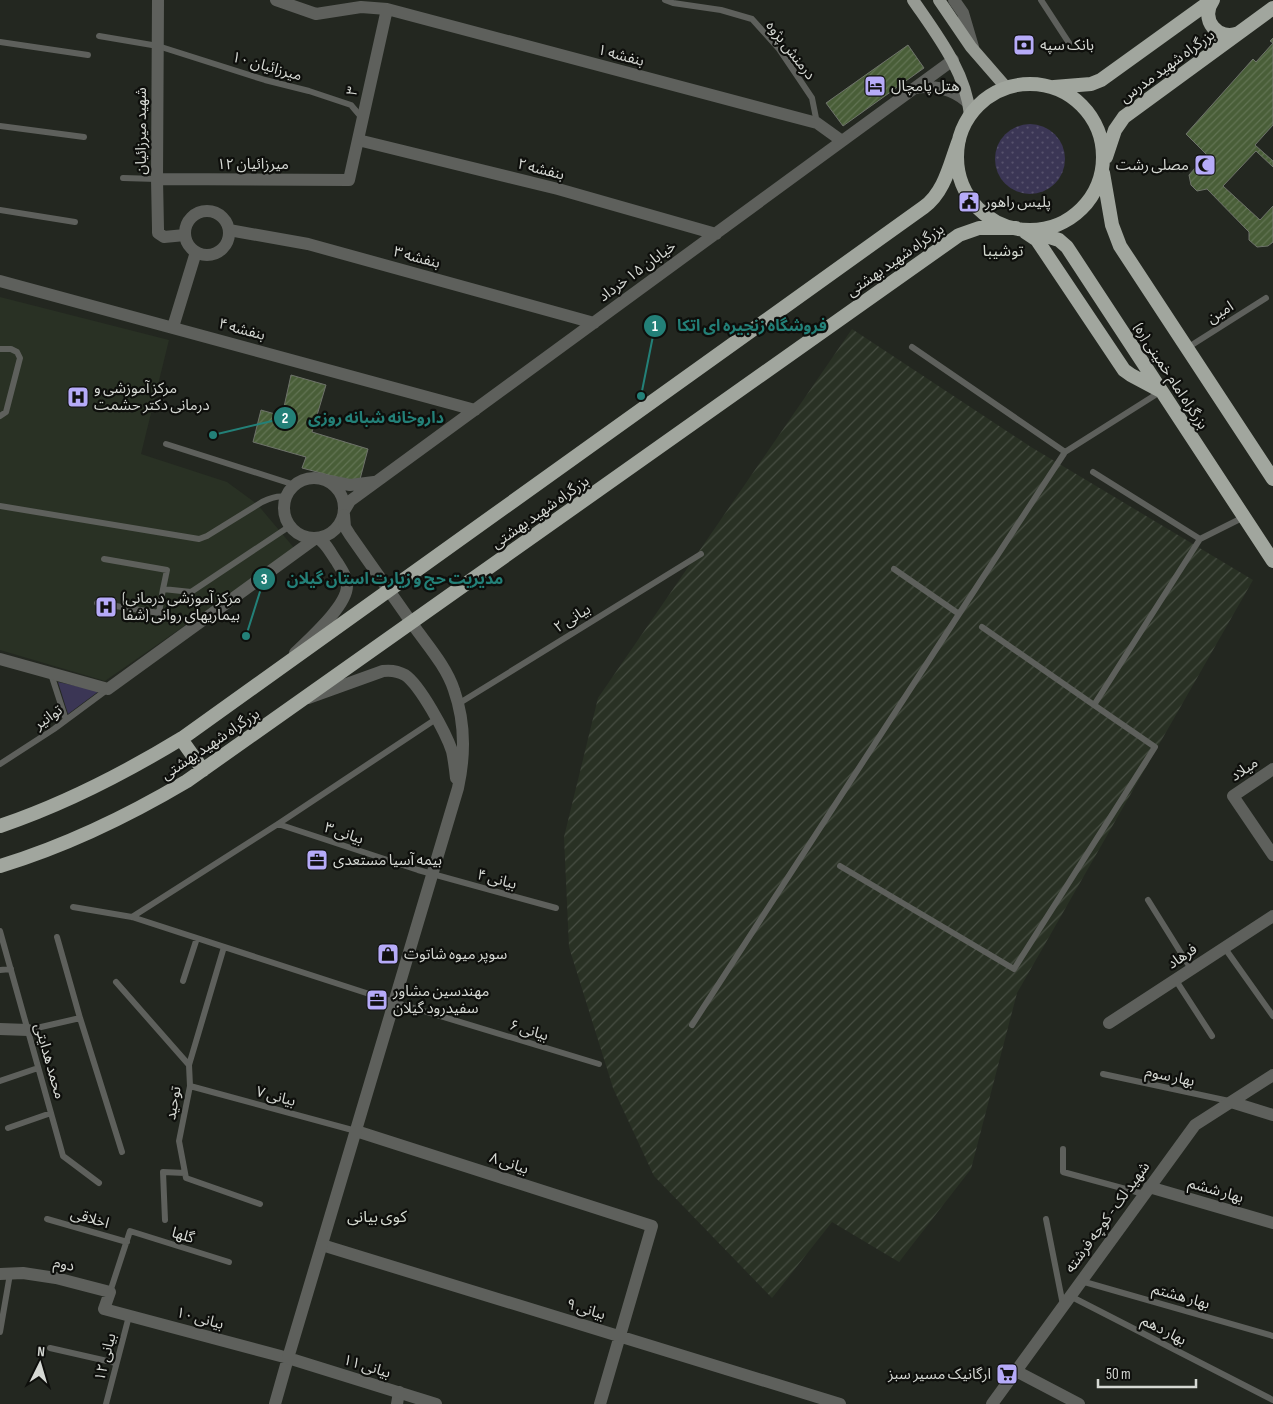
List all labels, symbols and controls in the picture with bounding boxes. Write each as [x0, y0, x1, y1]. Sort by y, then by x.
street label: درمنش پژوه [762, 17, 820, 84]
street label: بزرگراه شهید مدرس [1116, 25, 1219, 107]
bank icon: بانک سپه [1012, 33, 1036, 57]
place label: بانک سپه [1040, 36, 1094, 55]
street label: بنفشه ۱ [595, 40, 646, 71]
street label: میرزائیان ۱۰ [230, 47, 304, 86]
hotel icon: هتل پامچال [863, 74, 887, 98]
place label: هتل پامچال [891, 77, 960, 96]
street label: ۳ [342, 84, 363, 97]
street label: شهید میرزائیان [132, 87, 151, 175]
mosque icon: مصلی رشت [1193, 153, 1217, 177]
street label: میرزائیان ۱۲ [217, 155, 289, 174]
street label: بنفشه ۲ [515, 155, 566, 184]
place label: مصلی رشت [1116, 156, 1189, 175]
public building icon: پلیس راهور [957, 190, 981, 214]
place label: پلیس راهور [984, 193, 1051, 212]
street label: بزرگراه شهید بهشتی [843, 220, 948, 301]
street label: خیابان ۱۵ خرداد [595, 237, 680, 306]
street label: بنفشه ۳ [391, 242, 442, 273]
district label: توشیبا [983, 242, 1024, 261]
street label: امین [1203, 297, 1237, 328]
callout: فروشگاه زنجیره ای اتکا [642, 310, 837, 341]
street label: بنفشه ۴ [216, 314, 267, 345]
text: 1 [652, 317, 658, 336]
text: فروشگاه زنجیره ای اتکا [677, 317, 827, 336]
street label: بزرگراه امام خمینی (ره) [1128, 319, 1212, 434]
place label: مرکز آموزشی و ‌درمانی دکتر حشمت [94, 379, 210, 415]
hospital icon: مرکز آموزشی و ‌درمانی دکتر حشمت [66, 385, 90, 409]
callout: داروخانه شبانه روزی [273, 402, 454, 433]
text: 2 [282, 409, 288, 428]
text: داروخانه شبانه روزی [308, 409, 444, 428]
street label: بزرگراه شهید بهشتی [488, 472, 593, 553]
callout: مدیریت حج و زیارت استان گیلان [252, 563, 513, 594]
text: 3 [261, 570, 268, 589]
text: مدیریت حج و زیارت استان گیلان [287, 570, 503, 591]
place label: (مرکز آموزشی درمانی بیماریهای روانی (شفا [122, 589, 241, 625]
hospital icon: (مرکز آموزشی درمانی بیماریهای روانی (شفا [94, 595, 118, 619]
street label: بیانی ۲ [550, 600, 594, 637]
street label: توانیر [29, 701, 66, 735]
street label: بزرگراه شهید بهشتی [157, 704, 263, 784]
street label: میلاد [1227, 753, 1262, 786]
street label: بیانی ۳ [322, 818, 366, 849]
office icon: بیمه آسیا مستعدی [305, 848, 329, 872]
place label: بیمه آسیا مستعدی [333, 851, 442, 870]
street label: بیانی ۴ [475, 865, 519, 894]
street label: فرهاد [1164, 939, 1201, 973]
shop icon: سوپر میوه شاتوت [376, 942, 400, 966]
place label: سوپر میوه شاتوت [404, 945, 507, 964]
place label: مهندسین مشاور سفیدرود گیلان [392, 982, 490, 1018]
office icon: مهندسین مشاور سفیدرود گیلان [365, 988, 389, 1012]
street label: بیانی ۶ [507, 1016, 551, 1045]
street label: محمد هدایتی [30, 1021, 69, 1101]
street label: بهار سوم [1143, 1062, 1196, 1092]
street label: بیانی ۷ [254, 1082, 298, 1111]
street label: توحید [161, 1085, 186, 1121]
street label: بیانی ۸ [487, 1148, 531, 1179]
street label: شهید لک - کوچه فرشته [1061, 1158, 1154, 1277]
street label: بهار ششم [1186, 1174, 1246, 1208]
street label: اخلاقی [68, 1204, 111, 1233]
district label: کوی بیانی [347, 1208, 407, 1227]
street label: گلها [169, 1223, 197, 1248]
street label: دوم [51, 1253, 76, 1277]
street label: بهار هشتم [1149, 1279, 1212, 1315]
street label: بیانی ۹ [564, 1295, 608, 1324]
street label: بیانی ۱۰ [174, 1303, 226, 1334]
street label: بهار دهم [1138, 1311, 1190, 1351]
street label: بیانی ۱۲ [90, 1331, 121, 1383]
north arrow [15, 1339, 65, 1389]
text: N [37, 1343, 46, 1360]
street label: بیانی ۱۱ [341, 1350, 393, 1383]
scale bar [1098, 1356, 1196, 1388]
supermarket icon: ارگانیک مسیر سبز [995, 1362, 1019, 1386]
place label: ارگانیک مسیر سبز [887, 1365, 991, 1384]
text: 50 m [1106, 1365, 1131, 1384]

